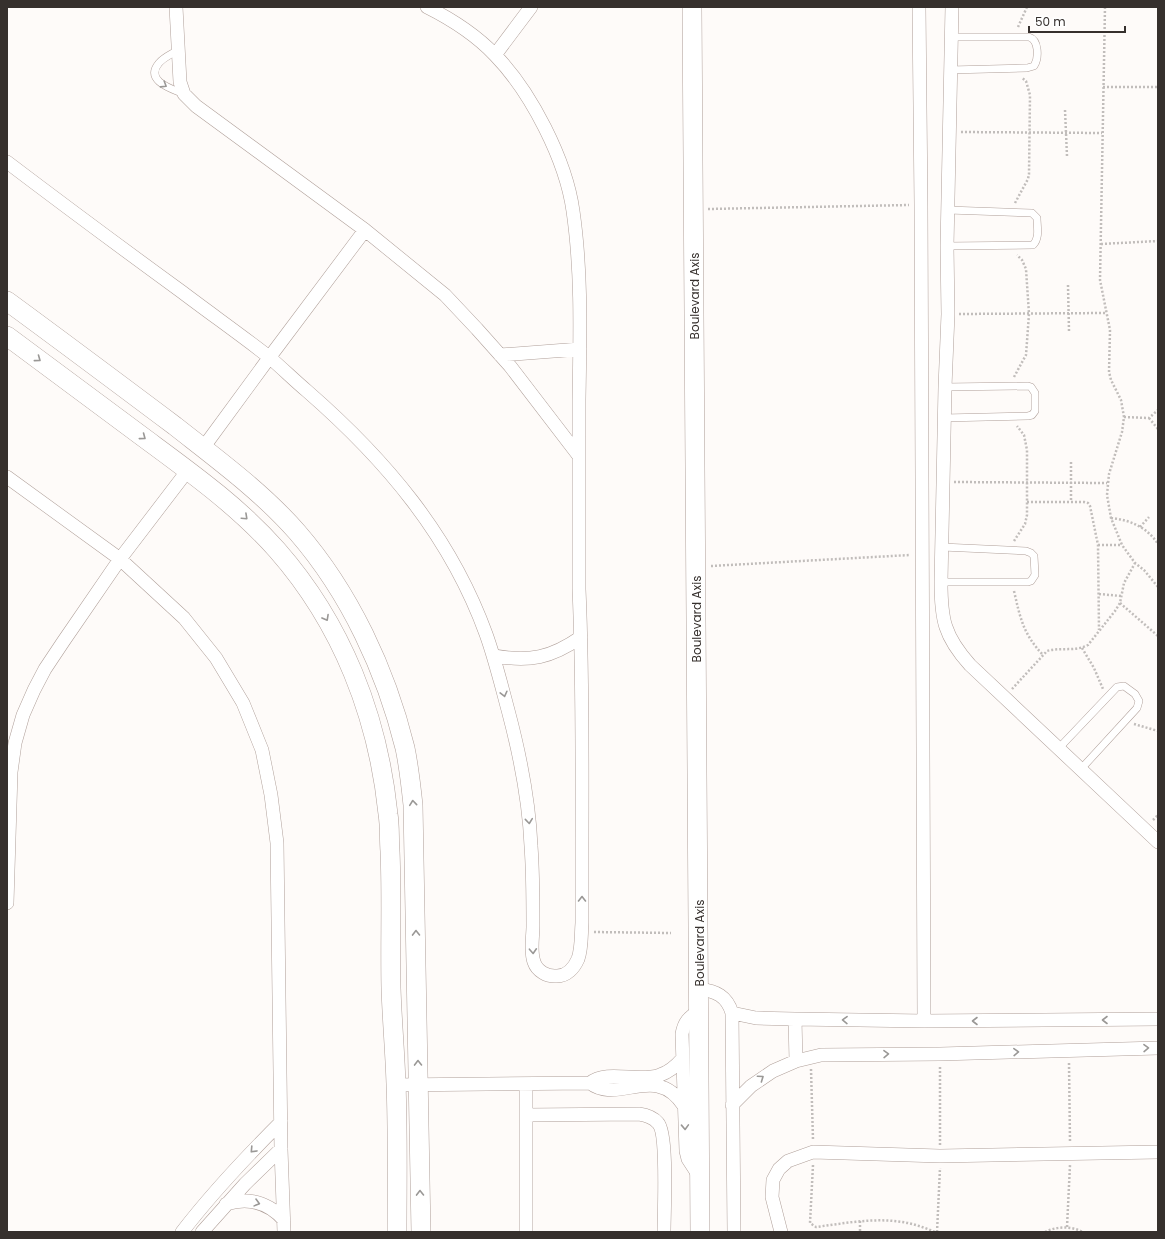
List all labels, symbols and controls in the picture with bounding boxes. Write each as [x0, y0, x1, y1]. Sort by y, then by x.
scale bar [1029, 8, 1125, 34]
text: 50 m [1035, 13, 1066, 30]
one-way arrow [160, 80, 167, 87]
street label: Boulevard Axis [686, 253, 703, 339]
one-way arrow [34, 354, 41, 361]
one-way arrow [138, 432, 145, 439]
one-way arrow [240, 512, 248, 520]
street label: Boulevard Axis [688, 576, 705, 662]
one-way arrow [321, 614, 329, 621]
one-way arrow [499, 690, 507, 697]
one-way arrow [408, 800, 417, 806]
one-way arrow [524, 818, 533, 824]
one-way arrow [578, 896, 586, 902]
street label: Boulevard Axis [691, 900, 708, 986]
one-way arrow [412, 930, 420, 936]
one-way arrow [529, 948, 537, 954]
one-way arrow [842, 1016, 848, 1024]
one-way arrow [972, 1016, 978, 1025]
one-way arrow [1102, 1016, 1108, 1024]
one-way arrow [1143, 1044, 1149, 1052]
one-way arrow [1013, 1047, 1019, 1056]
one-way arrow [883, 1050, 889, 1058]
one-way arrow [414, 1060, 422, 1066]
one-way arrow [757, 1075, 764, 1083]
one-way arrow [681, 1124, 689, 1130]
one-way arrow [251, 1145, 258, 1152]
one-way arrow [416, 1190, 424, 1196]
one-way arrow [254, 1198, 261, 1206]

